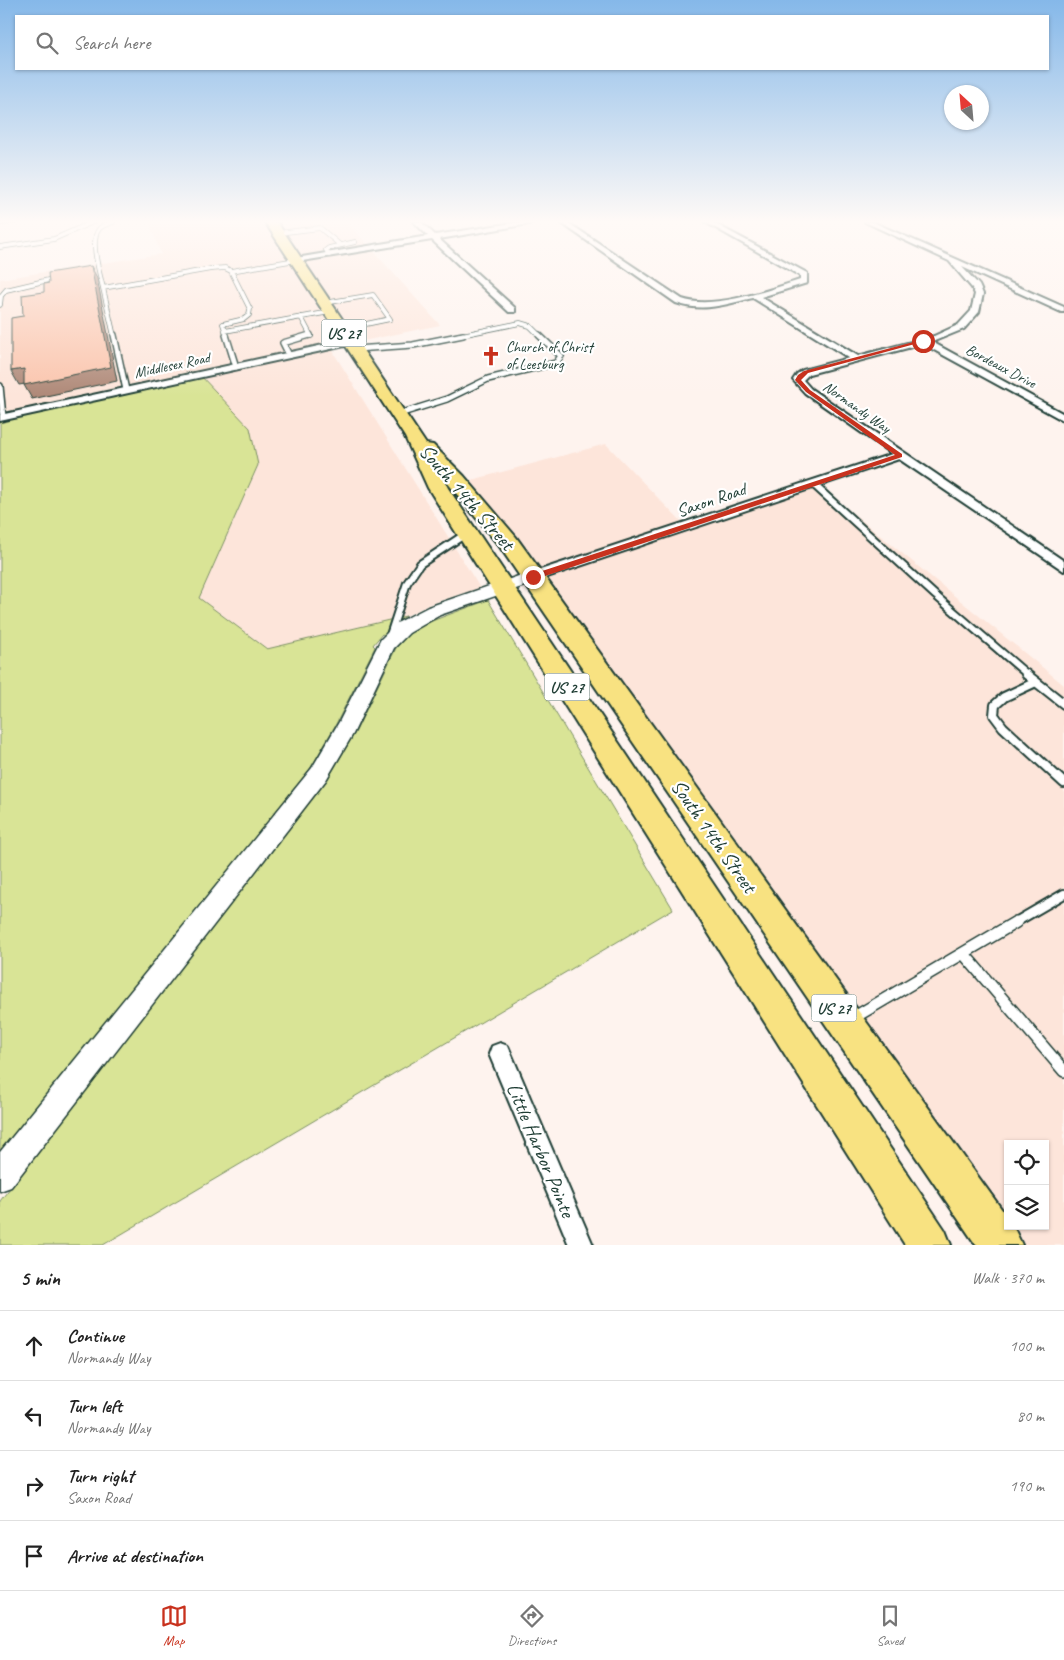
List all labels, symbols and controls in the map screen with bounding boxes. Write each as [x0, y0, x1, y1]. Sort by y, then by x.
search box [15, 15, 1049, 70]
icon: search [33, 29, 61, 57]
text: Search here [73, 31, 150, 55]
north arrow [944, 85, 989, 130]
road number: US 27 [322, 319, 366, 346]
route start [912, 330, 935, 353]
place label: Church of Christ of Leesburg [506, 338, 595, 374]
street label: Bordeaux Drive [962, 340, 1040, 393]
church icon: Church of Christ of Leesburg [480, 345, 502, 367]
street label: Middlesex Road [133, 348, 214, 383]
street label: Normandy Way [819, 377, 896, 439]
street label: South 14th Street [414, 438, 522, 557]
street label: Saxon Road [674, 477, 751, 522]
route end [522, 566, 545, 589]
road number: US 27 [544, 674, 590, 700]
street label: South 14th Street [665, 774, 764, 899]
road number: US 27 [812, 994, 856, 1021]
street label: Little Harbor Pointe [501, 1079, 582, 1223]
map controls [1004, 1140, 1049, 1230]
button: locate [1004, 1140, 1049, 1185]
button: layers [1004, 1185, 1049, 1230]
text: 5 min [20, 1265, 60, 1291]
text: Walk · 370 m [972, 1268, 1044, 1288]
text: Continue [67, 1324, 124, 1348]
icon: ahead [20, 1332, 48, 1360]
text: 100 m [1010, 1336, 1044, 1356]
text: Normandy Way [67, 1348, 151, 1368]
text: Turn left [67, 1394, 122, 1418]
icon: left [20, 1402, 48, 1430]
text: 80 m [1017, 1406, 1044, 1426]
text: Normandy Way [67, 1418, 151, 1438]
text: Turn right [67, 1464, 134, 1488]
icon: right [20, 1472, 48, 1500]
text: 190 m [1010, 1476, 1044, 1496]
text: Saxon Road [67, 1488, 131, 1508]
icon: arrive [20, 1542, 48, 1570]
text: Arrive at destination [67, 1544, 203, 1568]
tab: Map [160, 1602, 188, 1649]
tab: Directions [508, 1602, 556, 1649]
tab: Saved [876, 1602, 904, 1649]

